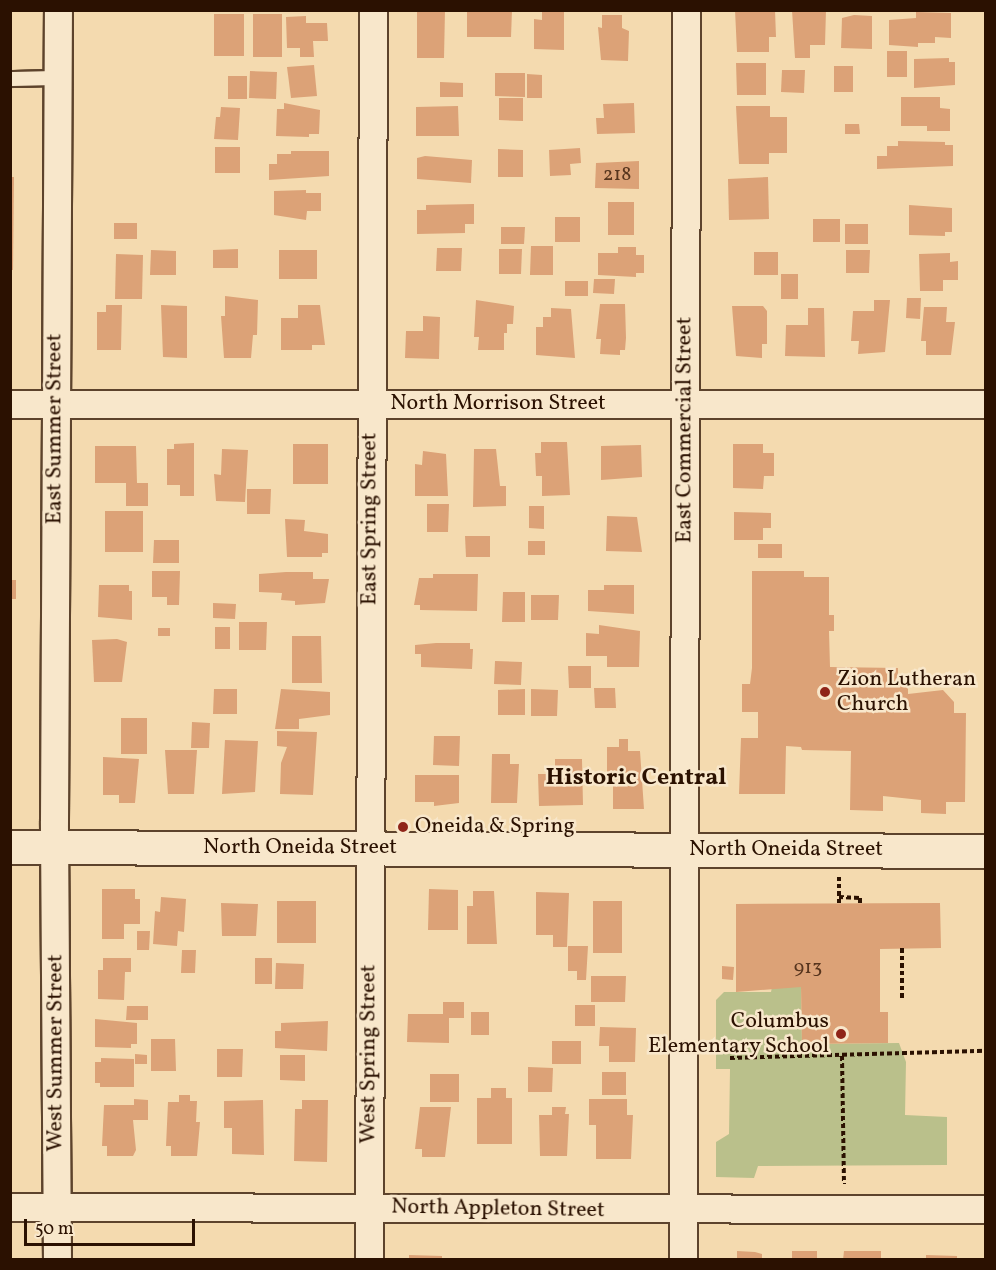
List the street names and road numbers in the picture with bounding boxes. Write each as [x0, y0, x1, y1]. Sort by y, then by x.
street label: East Commercial Street [672, 317, 698, 543]
street label: East Summer Street [42, 334, 68, 524]
street label: North Morrison Street [390, 391, 606, 417]
street label: East Spring Street [357, 433, 383, 605]
street label: North Oneida Street [203, 835, 397, 861]
street label: North Oneida Street [689, 837, 883, 863]
street label: West Summer Street [43, 954, 69, 1152]
street label: West Spring Street [356, 964, 382, 1144]
street label: North Appleton Street [391, 1194, 605, 1224]

